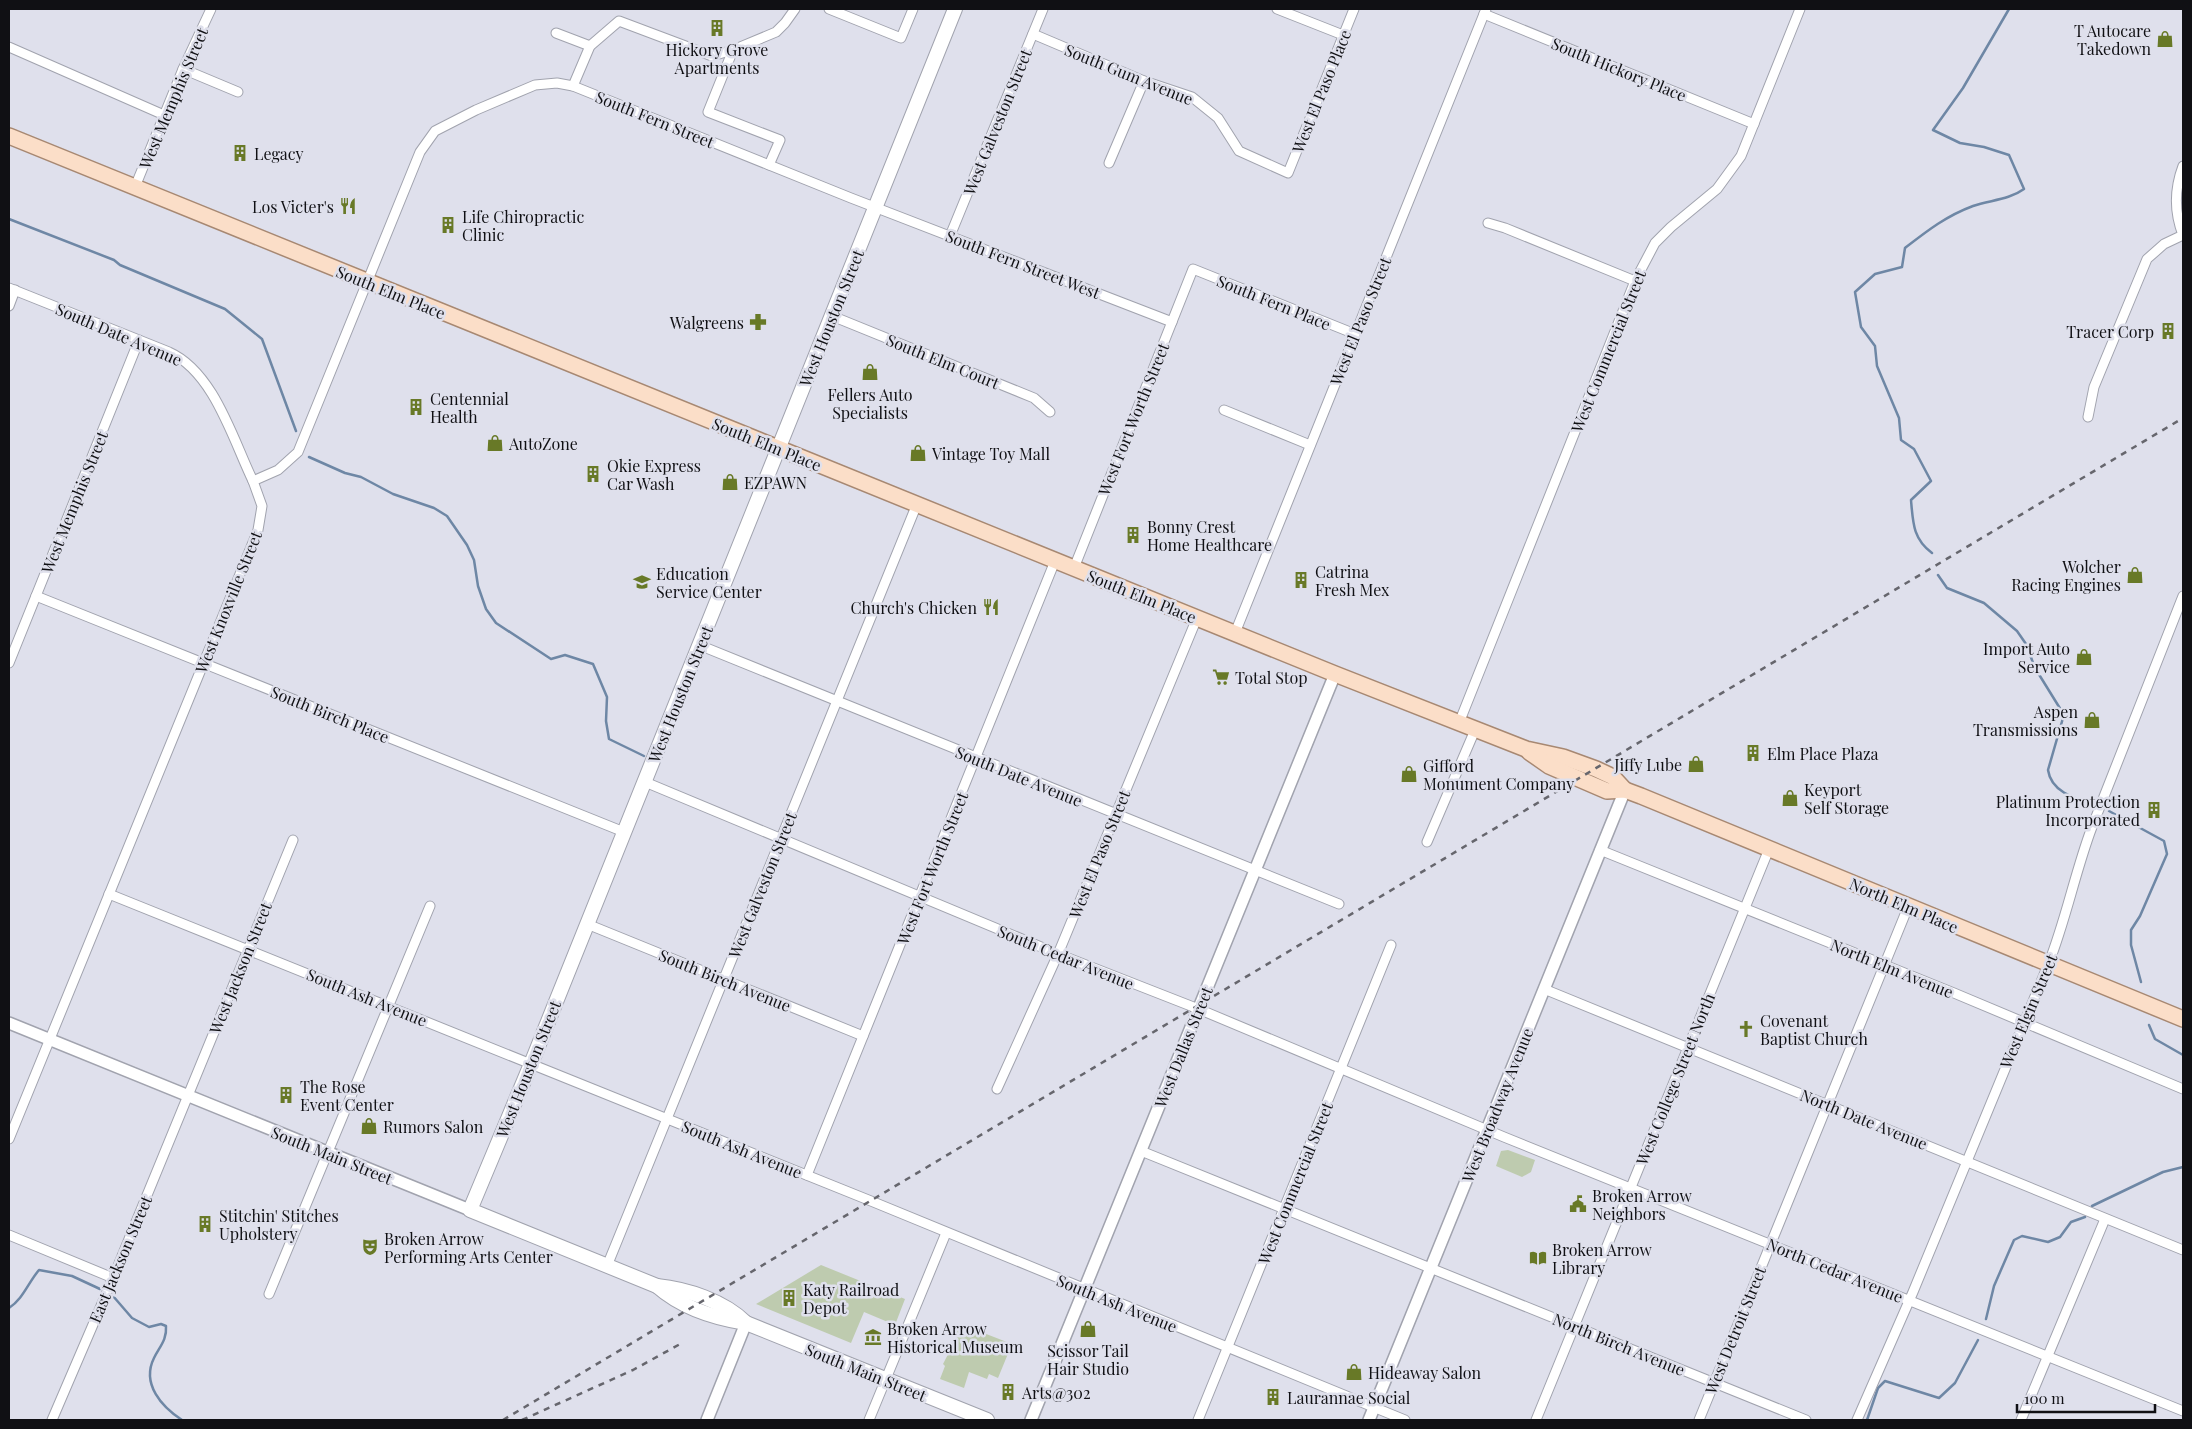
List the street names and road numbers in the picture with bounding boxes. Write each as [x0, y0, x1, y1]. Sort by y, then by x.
street label: West Memphis Street [133, 24, 212, 173]
street label: West El Paso Place [1286, 26, 1355, 157]
street label: South Hickory Place [1548, 32, 1690, 106]
street label: South Gum Avenue [1062, 39, 1196, 109]
street label: West Galveston Street [958, 46, 1036, 199]
street label: South Fern Street [593, 86, 718, 152]
street label: South Fern Street West [943, 225, 1103, 303]
street label: West Houston Street [794, 246, 868, 391]
street label: West El Paso Street [1324, 254, 1395, 389]
street label: South Elm Place [333, 261, 449, 323]
street label: West Commercial Street [1565, 267, 1650, 436]
street label: South Fern Place [1214, 270, 1334, 334]
street label: South Date Avenue [53, 298, 185, 370]
street label: South Elm Court [883, 329, 1003, 393]
street label: West Fort Worth Street [1092, 339, 1173, 499]
street label: South Elm Place [709, 413, 825, 475]
street label: West Memphis Street [36, 428, 112, 577]
street label: West Knoxville Street [190, 528, 266, 677]
street label: South Elm Place [1084, 565, 1200, 627]
street label: West Houston Street [643, 622, 717, 767]
street label: South Birch Place [268, 681, 392, 747]
street label: South Date Avenue [952, 741, 1086, 811]
street label: West El Paso Street [1063, 787, 1134, 922]
street label: West Fort Worth Street [891, 788, 972, 948]
street label: West Galveston Street [723, 809, 801, 962]
street label: North Elm Place [1846, 873, 1962, 937]
street label: West Jackson Street [204, 899, 276, 1038]
street label: South Cedar Avenue [995, 920, 1137, 994]
street label: North Elm Avenue [1827, 934, 1957, 1002]
street label: South Birch Avenue [656, 944, 794, 1016]
street label: West Elgin Street [1994, 950, 2062, 1072]
street label: South Ash Avenue [304, 963, 430, 1031]
street label: West Dallas Street [1149, 983, 1217, 1112]
street label: West College Street North [1630, 989, 1719, 1169]
street label: West Houston Street [491, 997, 565, 1142]
street label: West Broadway Avenue [1456, 1025, 1538, 1186]
street label: North Date Avenue [1797, 1084, 1931, 1154]
street label: West Commercial Street [1252, 1099, 1337, 1268]
street label: South Ash Avenue [679, 1115, 805, 1183]
street label: South Main Street [268, 1121, 396, 1189]
street label: East Jackson Street [84, 1192, 156, 1326]
street label: North Cedar Avenue [1764, 1233, 1906, 1307]
street label: West Detroit Street [1699, 1263, 1770, 1398]
street label: South Ash Avenue [1054, 1269, 1180, 1337]
street label: North Birch Avenue [1550, 1308, 1688, 1380]
street label: South Main Street [802, 1338, 930, 1406]

